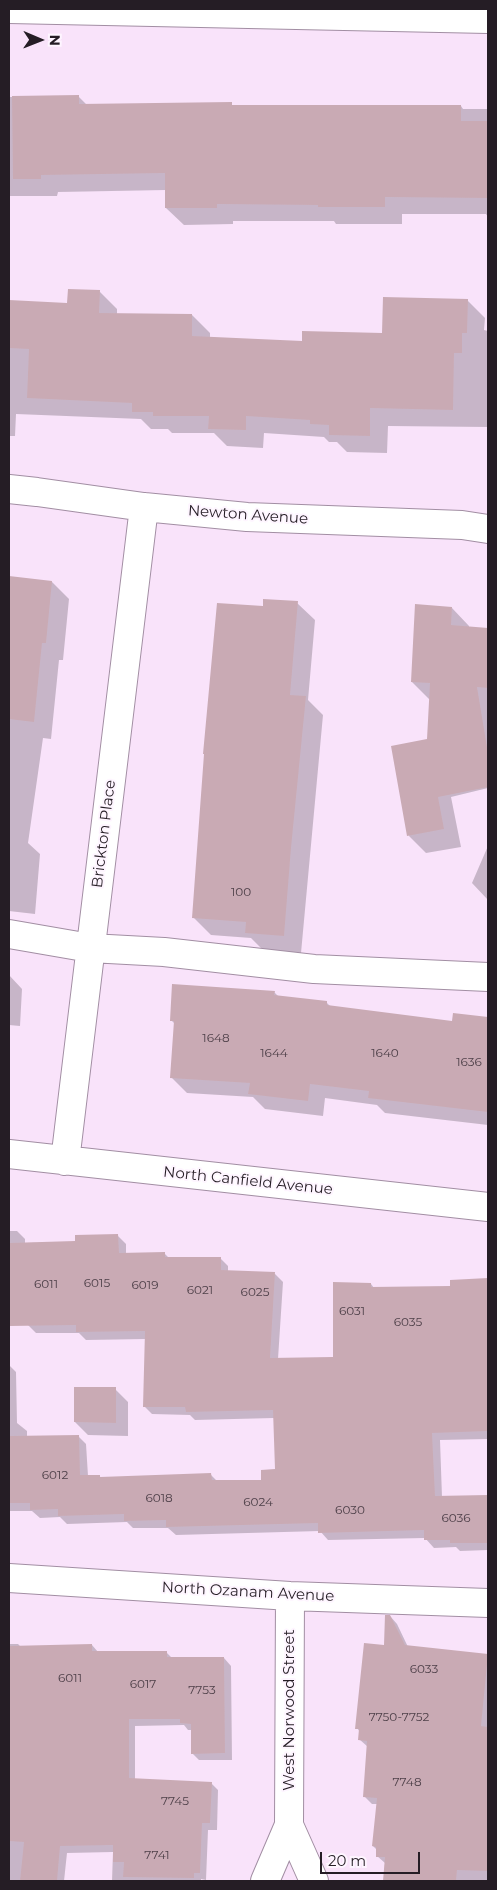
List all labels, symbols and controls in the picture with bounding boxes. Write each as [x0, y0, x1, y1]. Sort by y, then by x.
north arrow [15, 15, 65, 65]
text: N [46, 34, 64, 46]
street label: Newton Avenue [187, 502, 309, 528]
street label: Brickton Place [88, 779, 120, 889]
house number: 100 [231, 885, 251, 899]
house number: 1648 [202, 1031, 230, 1045]
house number: 1644 [260, 1046, 288, 1060]
house number: 1640 [371, 1046, 399, 1060]
house number: 1636 [456, 1055, 482, 1069]
street label: North Canfield Avenue [162, 1163, 334, 1199]
house number: 6015 [84, 1276, 110, 1290]
house number: 6011 [34, 1277, 58, 1291]
house number: 6019 [132, 1278, 158, 1292]
house number: 6021 [187, 1283, 213, 1297]
house number: 6025 [241, 1285, 269, 1299]
house number: 6031 [339, 1304, 365, 1318]
house number: 6035 [394, 1315, 422, 1329]
house number: 6012 [42, 1468, 68, 1482]
house number: 6018 [145, 1491, 173, 1505]
house number: 6024 [243, 1495, 273, 1509]
house number: 6030 [335, 1503, 365, 1517]
house number: 6036 [441, 1511, 471, 1525]
street label: North Ozanam Avenue [161, 1578, 335, 1606]
street label: West Norwood Street [281, 1629, 299, 1791]
house number: 6033 [410, 1662, 438, 1676]
house number: 6011 [58, 1671, 82, 1685]
house number: 6017 [130, 1677, 156, 1691]
house number: 7753 [188, 1683, 216, 1697]
house number: 7750-7752 [369, 1710, 429, 1724]
house number: 7748 [392, 1775, 422, 1789]
house number: 7745 [161, 1794, 189, 1808]
scale bar [322, 1842, 422, 1874]
house number: 7741 [144, 1848, 170, 1862]
text: 20 m [328, 1851, 366, 1870]

